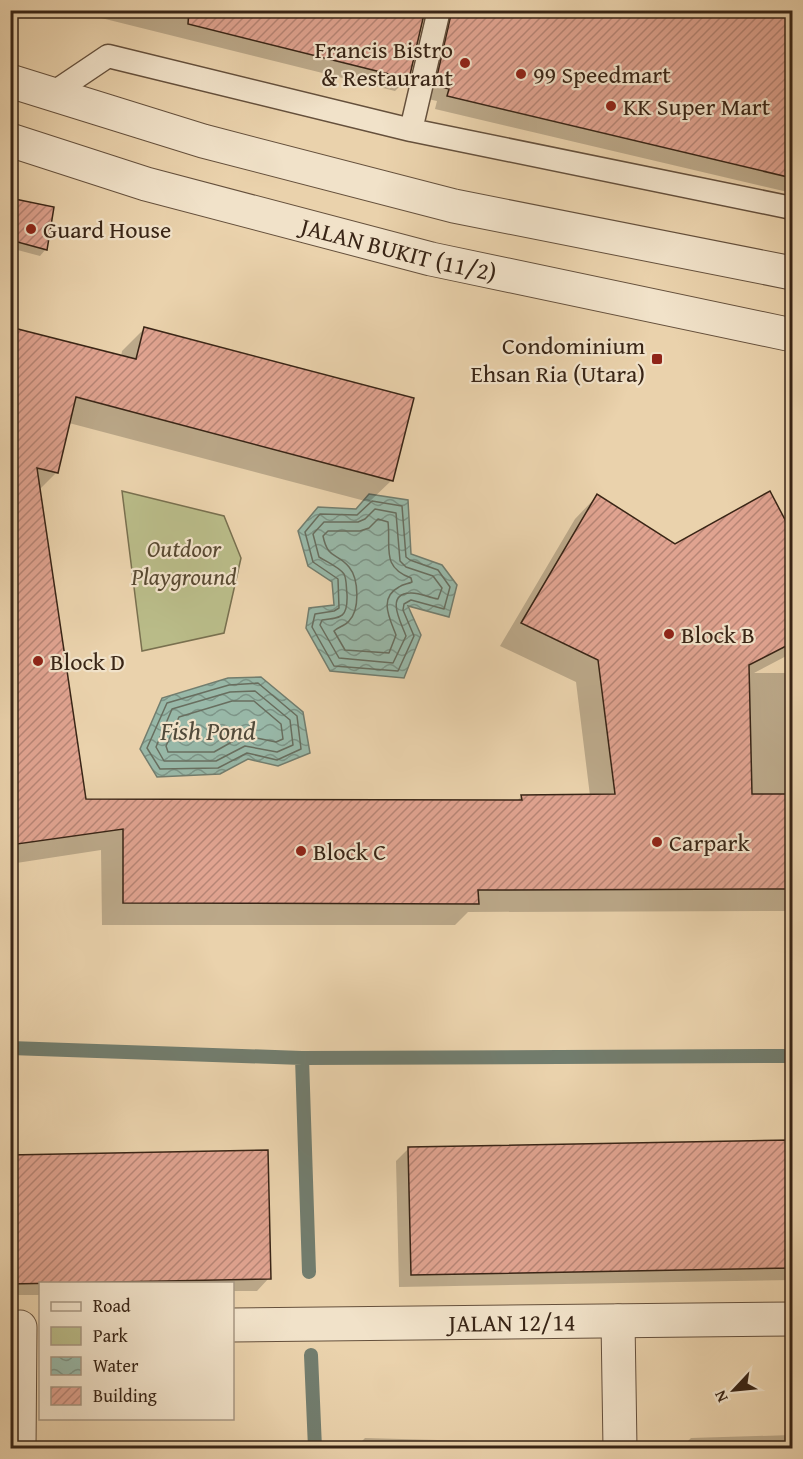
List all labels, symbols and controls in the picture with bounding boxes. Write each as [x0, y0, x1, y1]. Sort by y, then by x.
place label: Francis Bistro & Restaurant [315, 32, 454, 95]
marker: Francis Bistro & Restaurant [458, 56, 472, 70]
place label: 99 Speedmart [533, 57, 671, 92]
marker: 99 Speedmart [514, 67, 528, 81]
place label: KK Super Mart [623, 89, 771, 124]
marker: KK Super Mart [604, 99, 618, 113]
street label: JALAN BUKIT (11/2) [294, 207, 500, 290]
place label: Guard House [43, 212, 171, 247]
marker: Guard House [24, 222, 38, 236]
place label: Condominium Ehsan Ria (Utara) [470, 328, 645, 391]
marker: Condominium Ehsan Ria (Utara) [650, 352, 664, 366]
park label: Outdoor Playground [130, 531, 237, 594]
place label: Block B [681, 617, 755, 652]
marker: Block B [662, 627, 676, 641]
place label: Block D [50, 644, 125, 679]
marker: Block D [31, 654, 45, 668]
water label: Fish Pond [159, 711, 256, 750]
place label: Carpark [669, 825, 750, 860]
place label: Block C [313, 834, 386, 869]
marker: Carpark [650, 835, 664, 849]
marker: Block C [294, 844, 308, 858]
legend [39, 1282, 234, 1420]
text: Road [93, 1292, 131, 1319]
street label: JALAN 12/14 [445, 1304, 576, 1340]
text: Park [93, 1322, 129, 1349]
text: Water [93, 1352, 139, 1379]
north arrow [704, 1360, 764, 1420]
text: Building [93, 1382, 157, 1409]
text: N [707, 1386, 734, 1407]

